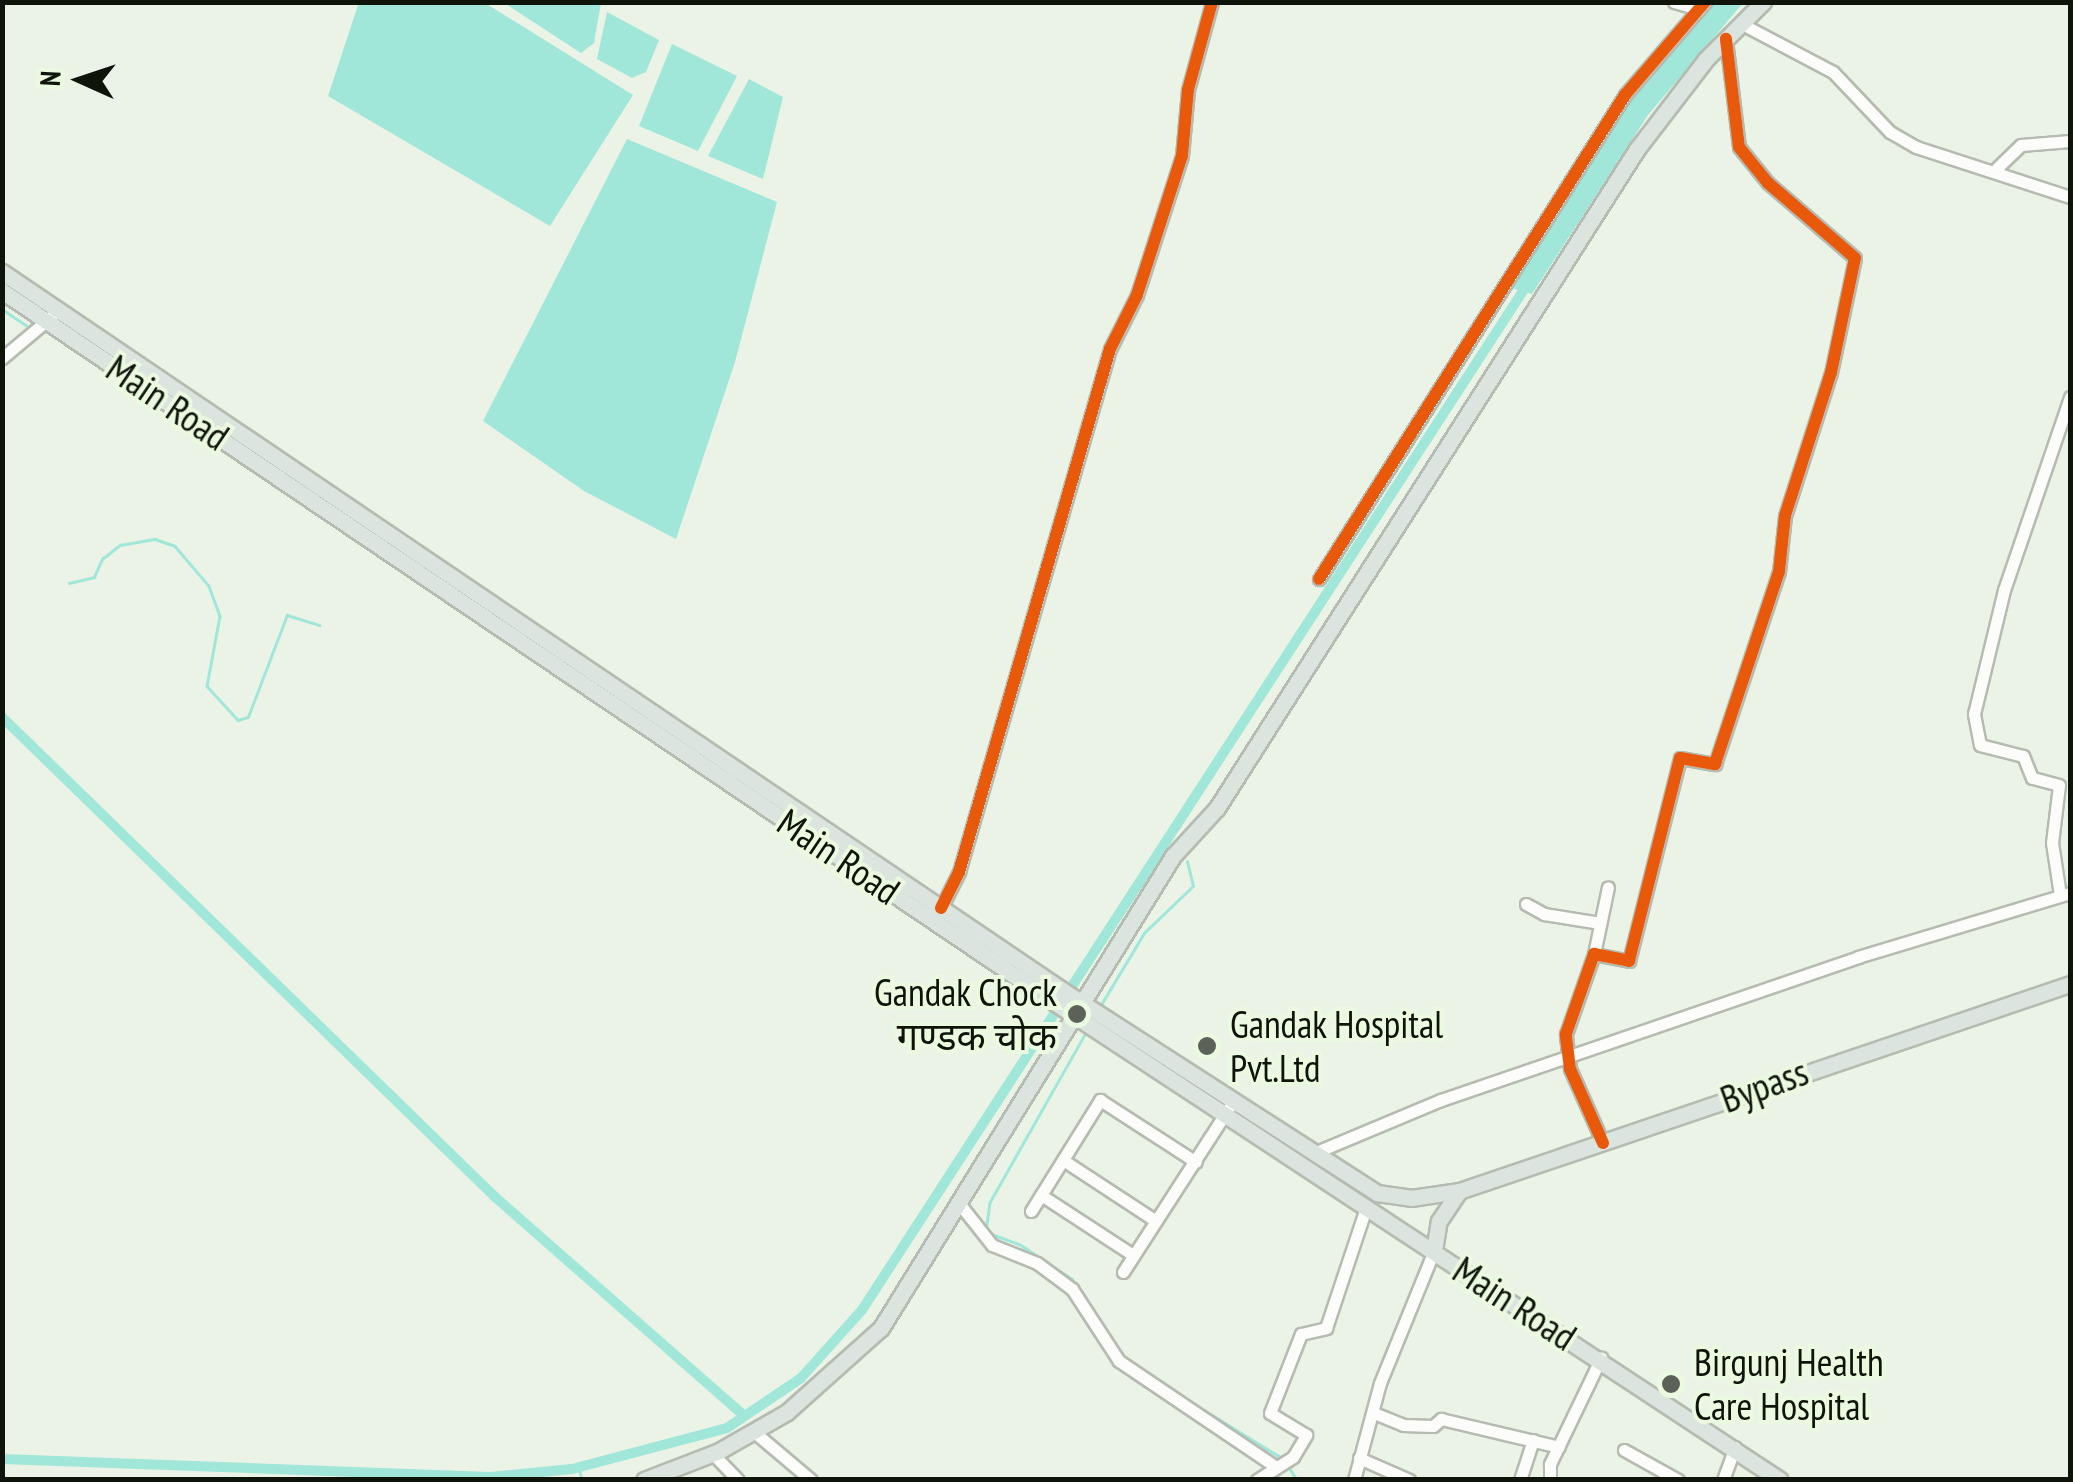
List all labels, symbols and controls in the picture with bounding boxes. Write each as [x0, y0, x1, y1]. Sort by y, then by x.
north arrow [30, 30, 130, 130]
text: N [31, 70, 68, 87]
street label: Main Road [98, 345, 238, 459]
street label: Main Road [769, 799, 909, 913]
place label: Gandak Chock गण्डक चोक [873, 969, 1057, 1058]
place label: Gandak Hospital Pvt.Ltd [1230, 1001, 1444, 1090]
marker: Gandak Chock गण्डक चोक [1066, 1003, 1088, 1025]
marker: Gandak Hospital Pvt.Ltd [1194, 1033, 1220, 1059]
street label: Bypass [1714, 1048, 1814, 1122]
street label: Main Road [1445, 1247, 1585, 1359]
place label: Birgunj Health Care Hospital [1694, 1339, 1884, 1428]
marker: Birgunj Health Care Hospital [1658, 1371, 1684, 1397]

